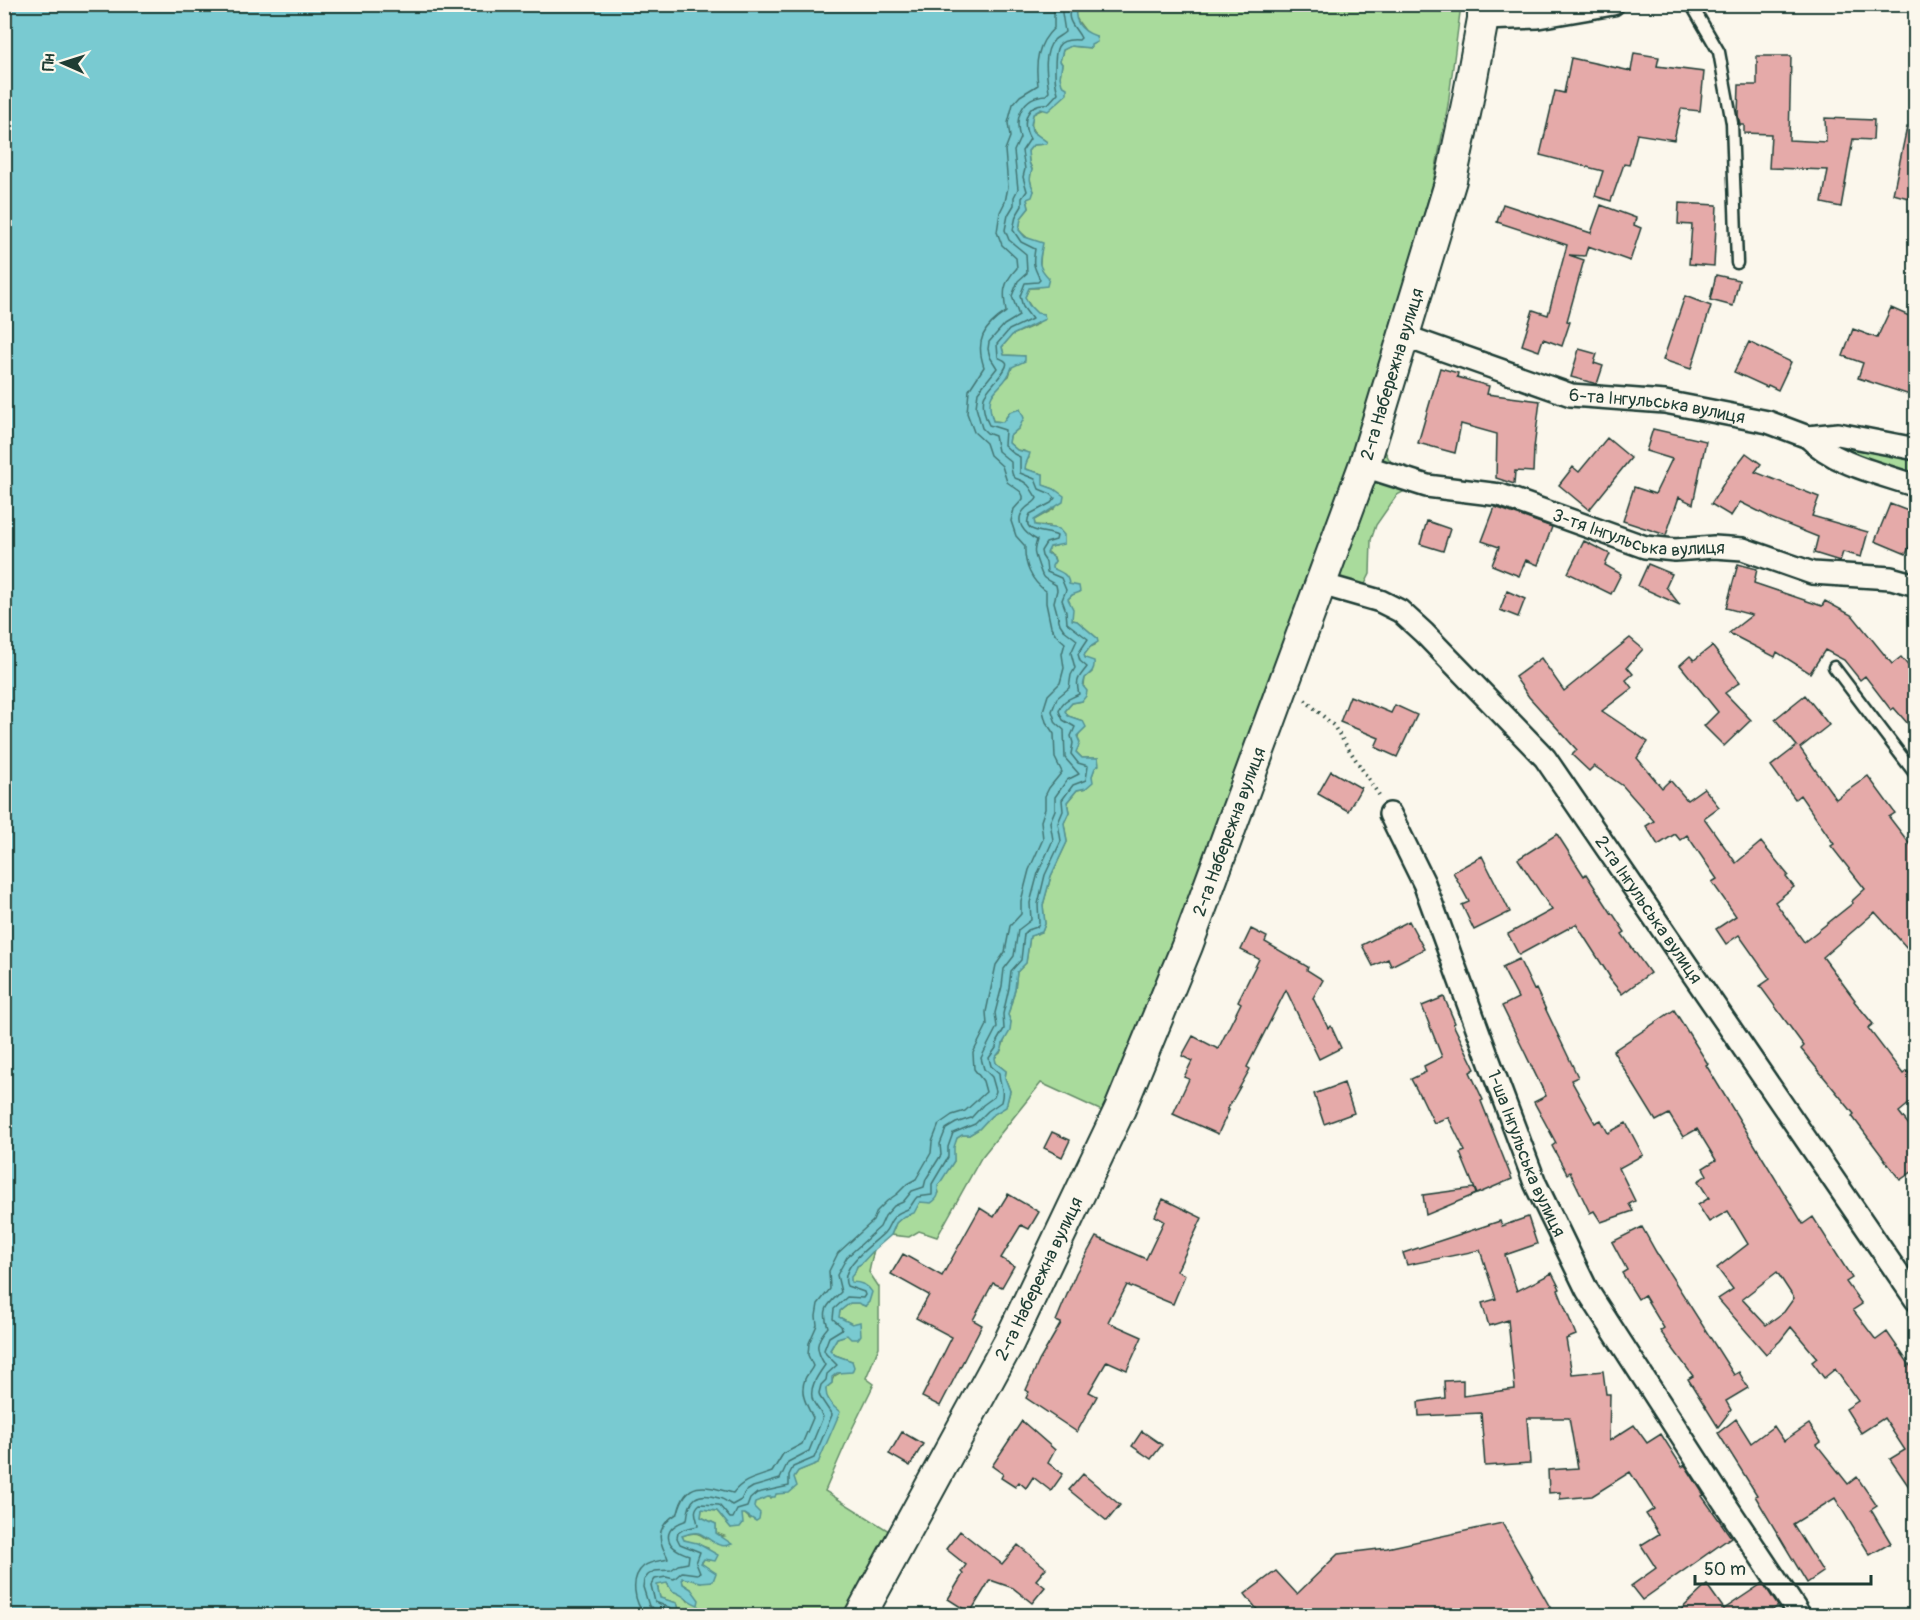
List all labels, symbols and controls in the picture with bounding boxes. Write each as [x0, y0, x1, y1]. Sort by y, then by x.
north arrow [33, 33, 93, 93]
text: Пн [39, 53, 59, 72]
street label: 2-га Набережна вулиця [1355, 285, 1429, 463]
street label: 6-та Інгульська вулиця [1568, 384, 1747, 429]
street label: 3-тя Інгульська вулиця [1549, 504, 1726, 562]
street label: 2-га Набережна вулиця [1188, 744, 1271, 920]
street label: 2-га Інгульська вулиця [1590, 831, 1707, 988]
street label: 1-ша Інгульська вулиця [1482, 1067, 1570, 1241]
street label: 2-га Набережна вулиця [990, 1193, 1088, 1365]
scale bar [1695, 1548, 1870, 1586]
text: 50 m [1704, 1558, 1746, 1581]

